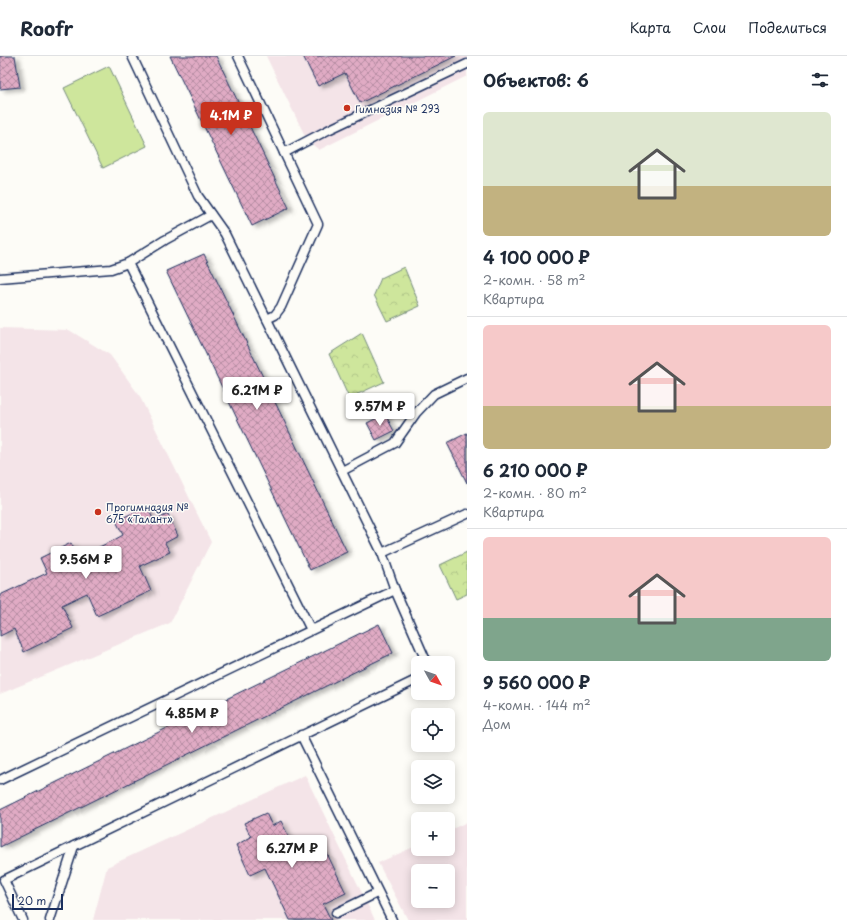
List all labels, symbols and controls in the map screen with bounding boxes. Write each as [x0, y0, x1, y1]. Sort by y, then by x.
text: Roofr [20, 14, 73, 42]
text: Карта [630, 17, 671, 38]
text: Слои [693, 17, 726, 38]
text: Поделиться [748, 17, 827, 38]
text: Объектов: 6 [483, 67, 589, 93]
icon: filters [809, 69, 831, 91]
place label: Гимназия № 293 [355, 101, 440, 116]
pin: 4.1M ₽ [198, 102, 264, 136]
marker: Гимназия № 293 [342, 103, 352, 113]
text: 4.1M ₽ [210, 105, 252, 124]
icon: home [621, 138, 693, 210]
text: 4 100 000 ₽ [483, 244, 590, 270]
text: 2-комн. · 58 m² [483, 270, 585, 289]
text: Квартира [483, 289, 544, 308]
icon: home [621, 351, 693, 423]
pin: 6.21M ₽ [220, 377, 294, 411]
text: 6.21M ₽ [232, 380, 282, 399]
pin: 9.57M ₽ [343, 393, 417, 427]
text: 9.57M ₽ [355, 396, 405, 415]
text: 6 210 000 ₽ [483, 457, 588, 483]
text: 2-комн. · 80 m² [483, 483, 587, 502]
place label: Прогимназия № 675 «Талант» [106, 499, 189, 526]
text: Квартира [483, 502, 544, 521]
marker: Прогимназия № 675 «Талант» [93, 507, 103, 517]
pin: 9.56M ₽ [49, 546, 123, 580]
text: 9.56M ₽ [60, 549, 112, 568]
icon: home [621, 563, 693, 635]
north arrow [411, 656, 455, 700]
map controls [411, 656, 455, 908]
text: 9 560 000 ₽ [483, 669, 590, 695]
text: 4-комн. · 144 m² [483, 695, 591, 714]
pin: 4.85M ₽ [155, 700, 229, 734]
text: 4.85M ₽ [165, 703, 219, 722]
button: locate [411, 708, 455, 752]
text: Дом [483, 714, 511, 733]
button: layers [411, 760, 455, 804]
button: + [411, 812, 455, 856]
pin: 6.27M ₽ [255, 835, 329, 869]
text: 6.27M ₽ [266, 838, 318, 857]
button: − [411, 864, 455, 908]
scale bar [12, 892, 63, 911]
text: 20 m [18, 892, 46, 909]

